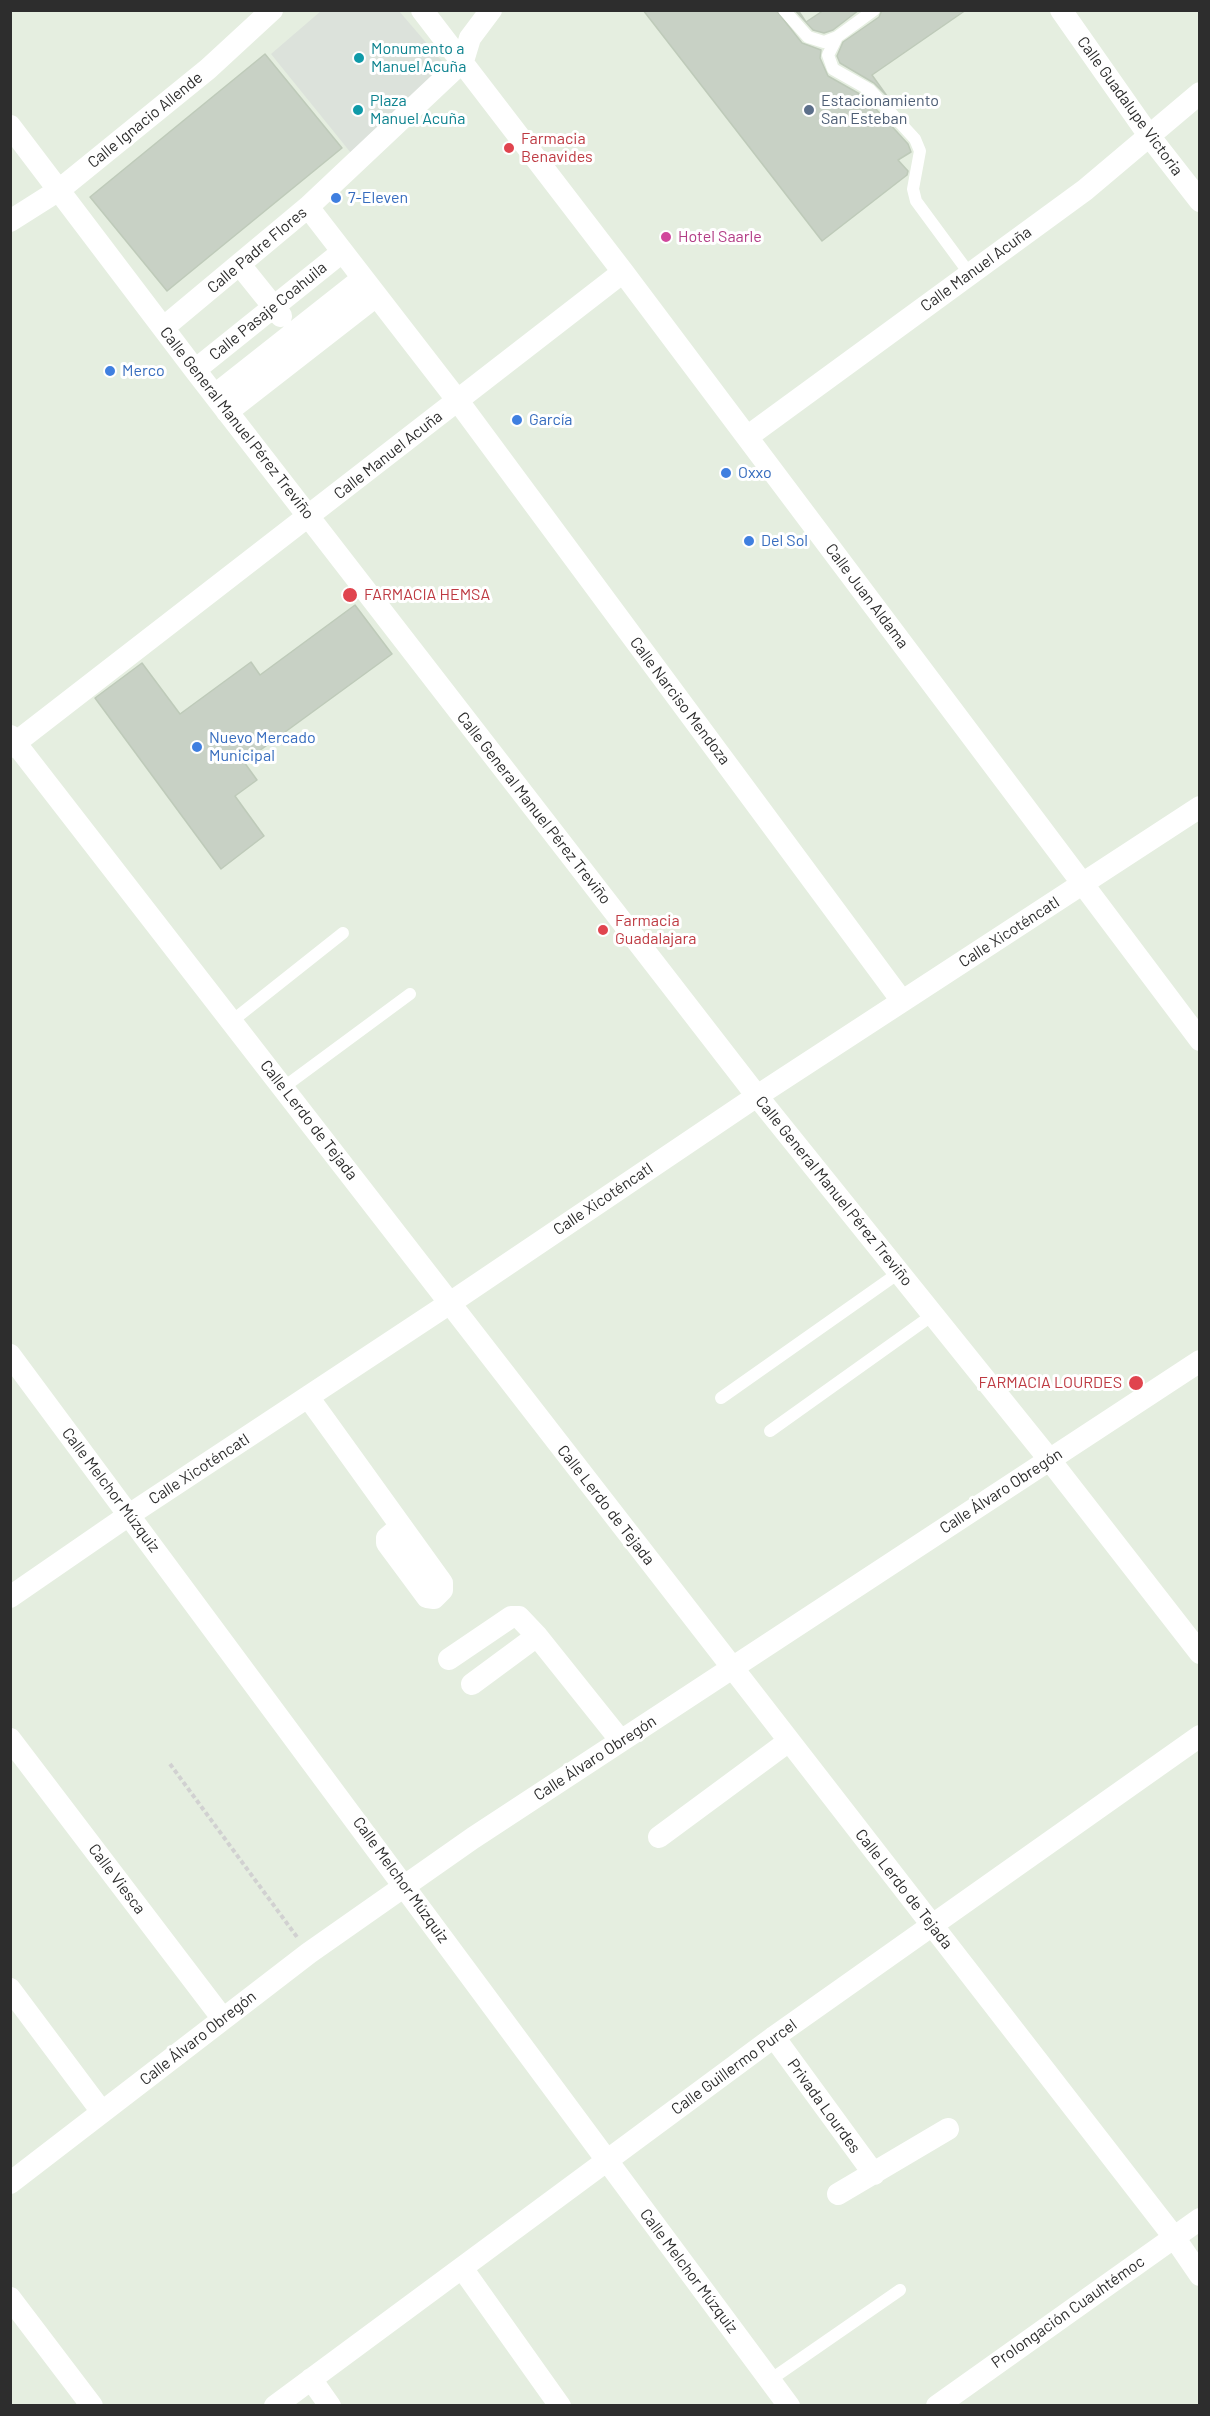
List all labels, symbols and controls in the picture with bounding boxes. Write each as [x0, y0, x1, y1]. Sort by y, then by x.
street label: Calle Guadalupe Victoria [1073, 33, 1187, 179]
place label: Monumento a Manuel Acuña [371, 39, 466, 77]
marker: Monumento a Manuel Acuña [352, 51, 366, 65]
street label: Calle Ignacio Allende [84, 68, 206, 172]
place label: Plaza Manuel Acuña [370, 91, 465, 129]
place label: Estacionamiento San Esteban [821, 91, 939, 129]
marker: Plaza Manuel Acuña [351, 103, 365, 117]
marker: Estacionamiento San Esteban [802, 103, 816, 117]
place label: Farmacia Benavides [521, 129, 593, 167]
marker: Farmacia Benavides [502, 141, 516, 155]
place label: 7-Eleven [348, 188, 408, 208]
marker: 7-Eleven [329, 191, 343, 205]
street label: Calle Padre Flores [203, 203, 311, 297]
street label: Calle Manuel Acuña [917, 222, 1035, 316]
place label: Hotel Saarle [678, 227, 762, 247]
marker: Hotel Saarle [659, 230, 673, 244]
street label: Calle Pasaje Coahuila [205, 258, 331, 364]
street label: Calle General Manuel Pérez Treviño [156, 323, 318, 523]
place label: Merco [122, 361, 165, 381]
marker: Merco [103, 364, 117, 378]
street label: Calle Manuel Acuña [330, 407, 446, 503]
place label: García [529, 410, 573, 430]
marker: García [510, 413, 524, 427]
place label: Oxxo [738, 463, 772, 483]
marker: Oxxo [719, 466, 733, 480]
place label: Del Sol [761, 531, 808, 551]
marker: Del Sol [742, 534, 756, 548]
street label: Calle Juan Aldama [821, 540, 913, 652]
place label: FARMACIA HEMSA [364, 585, 490, 605]
marker: FARMACIA HEMSA [341, 586, 359, 604]
street label: Calle Narciso Mendoza [626, 633, 734, 769]
street label: Calle General Manuel Pérez Treviño [453, 708, 615, 908]
place label: Nuevo Mercado Municipal [209, 728, 316, 766]
marker: Nuevo Mercado Municipal [190, 740, 204, 754]
street label: Calle Xicoténcatl [955, 892, 1063, 972]
place label: Farmacia Guadalajara [615, 911, 696, 949]
marker: Farmacia Guadalajara [596, 923, 610, 937]
street label: Calle Lerdo de Tejada [256, 1056, 362, 1184]
street label: Calle General Manuel Pérez Treviño [751, 1092, 917, 1290]
street label: Calle Xicoténcatl [550, 1159, 656, 1239]
place label: FARMACIA LOURDES [978, 1373, 1122, 1393]
marker: FARMACIA LOURDES [1127, 1374, 1145, 1392]
street label: Calle Melchor Múzquiz [58, 1424, 164, 1556]
street label: Calle Xicoténcatl [145, 1429, 253, 1509]
street label: Calle Lerdo de Tejada [553, 1441, 659, 1569]
street label: Calle Álvaro Obregón [936, 1444, 1066, 1538]
street label: Calle Álvaro Obregón [530, 1711, 660, 1805]
street label: Calle Melchor Múzquiz [349, 1813, 453, 1947]
street label: Calle Lerdo de Tejada [851, 1825, 957, 1953]
street label: Calle Viesca [84, 1840, 150, 1918]
street label: Calle Álvaro Obregón [136, 1987, 260, 2089]
street label: Calle Guillermo Purcel [668, 2015, 800, 2119]
street label: Privada Lourdes [783, 2055, 865, 2157]
street label: Calle Melchor Múzquiz [636, 2205, 742, 2337]
street label: Prolongación Cuauhtémoc [988, 2252, 1148, 2372]

